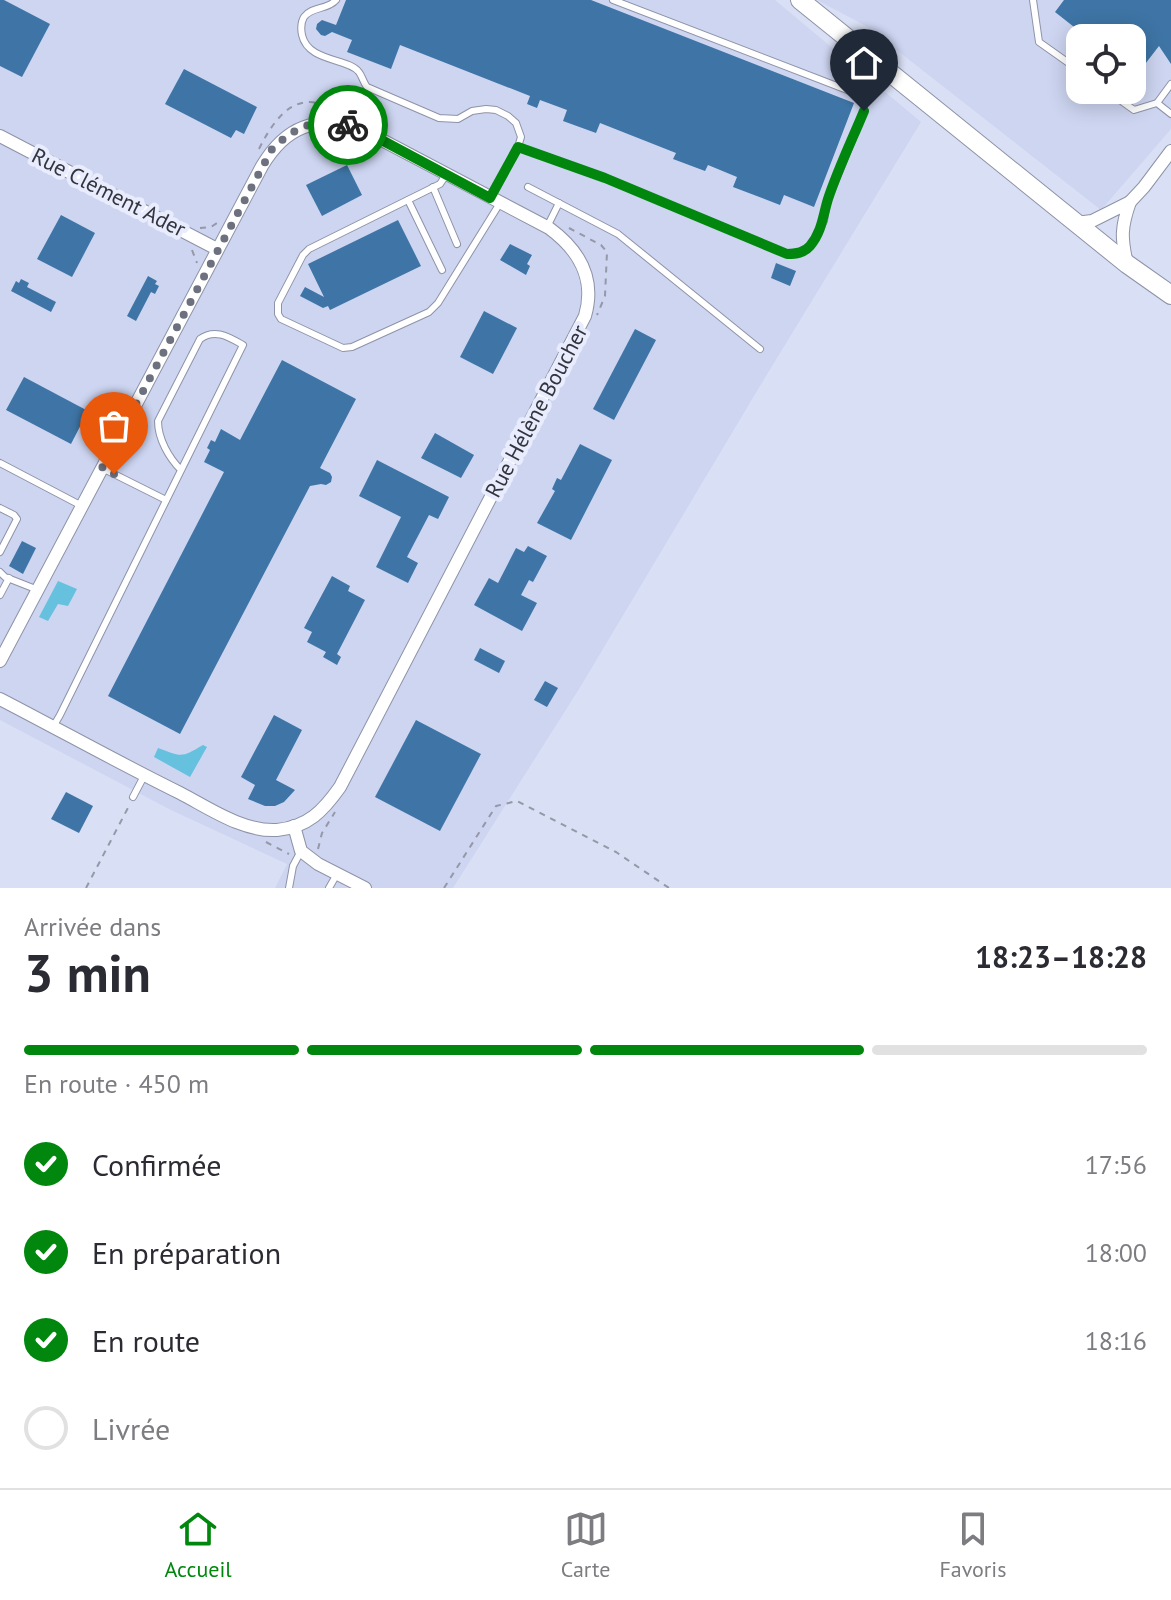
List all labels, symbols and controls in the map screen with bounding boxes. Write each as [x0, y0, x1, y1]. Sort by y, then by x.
map controls [1066, 24, 1146, 104]
button: locate [1066, 24, 1146, 104]
pin [830, 29, 898, 111]
icon: home [842, 41, 886, 85]
courier [308, 85, 388, 165]
icon: bike [326, 103, 370, 147]
street label: Rue Clément Ader [27, 141, 191, 243]
street label: Rue Hélène Boucher [479, 319, 594, 502]
pin [80, 392, 148, 474]
icon: bag [92, 404, 136, 448]
text: Arrivée dans [24, 910, 161, 943]
text: 18:23–18:28 [975, 937, 1147, 976]
text: 3 min [24, 939, 151, 1006]
text: En route · 450 m [24, 1067, 209, 1100]
icon: check [24, 1142, 68, 1186]
text: Confirmée [92, 1145, 221, 1184]
text: 17:56 [1085, 1148, 1147, 1181]
icon: check [24, 1230, 68, 1274]
text: En préparation [92, 1233, 281, 1272]
text: 18:00 [1085, 1236, 1147, 1269]
icon: check [24, 1318, 68, 1362]
text: En route [92, 1321, 200, 1360]
text: 18:16 [1085, 1324, 1147, 1357]
text: Livrée [92, 1409, 170, 1448]
tab: Accueil [164, 1507, 232, 1583]
tab: Carte [561, 1507, 610, 1583]
tab: Favoris [939, 1507, 1006, 1583]

